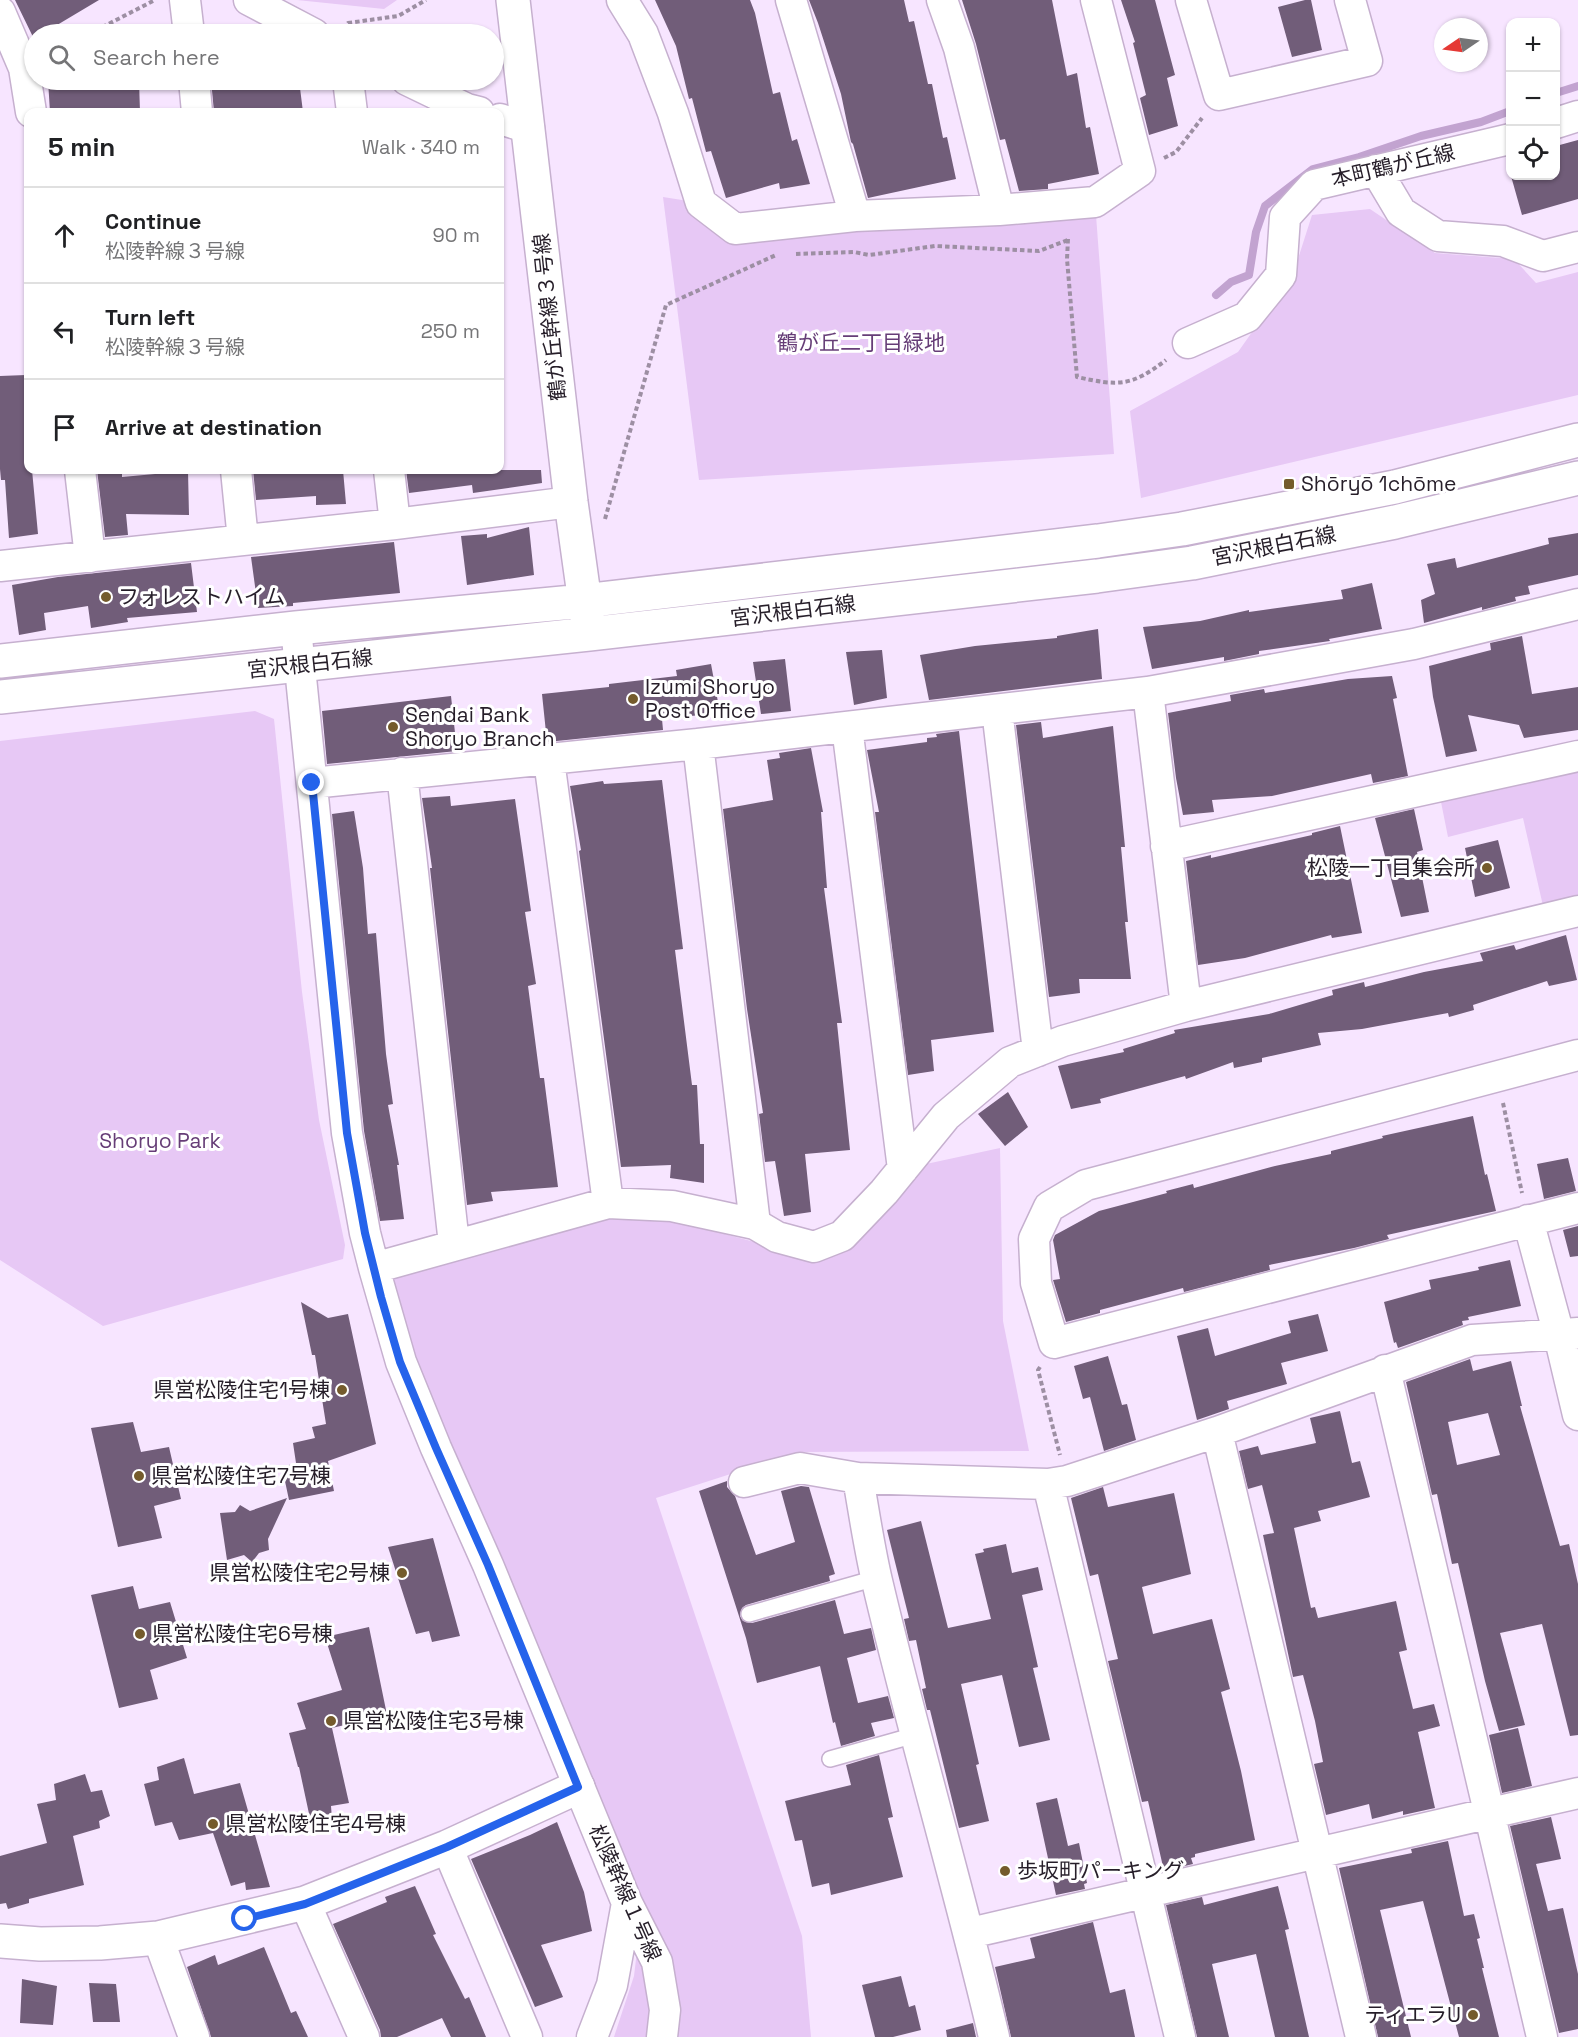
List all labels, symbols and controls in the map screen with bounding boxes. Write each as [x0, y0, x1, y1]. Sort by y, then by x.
north arrow [1434, 18, 1488, 72]
map controls [1506, 18, 1560, 180]
button: + [1506, 18, 1560, 72]
search box [24, 24, 504, 90]
icon: search [45, 41, 78, 74]
text: Search here [93, 43, 220, 71]
button: − [1506, 72, 1560, 126]
button: locate [1506, 126, 1560, 180]
text: 5 min [48, 130, 115, 164]
text: Walk · 340 m [362, 134, 480, 160]
street label: 本町鶴が丘線 [1328, 138, 1457, 193]
text: Continue [105, 207, 201, 235]
icon: ahead [48, 219, 81, 252]
text: 90 m [433, 222, 480, 248]
street label: 鶴が丘幹線３号線 [527, 232, 572, 402]
text: 松陵幹線３号線 [105, 238, 245, 264]
text: Turn left [105, 303, 195, 331]
icon: left [48, 315, 81, 348]
text: 250 m [421, 318, 480, 344]
park label: 鶴が丘二丁目緑地 [777, 329, 945, 356]
text: 松陵幹線３号線 [105, 334, 245, 360]
icon: arrive [48, 411, 81, 444]
text: Arrive at destination [105, 413, 322, 441]
place label: Shōryō 1chōme [1301, 470, 1457, 497]
marker: Shōryō 1chōme [1282, 477, 1296, 491]
street label: 宮沢根白石線 [1209, 520, 1338, 571]
place label: フォレストハイム [118, 583, 285, 610]
street label: 宮沢根白石線 [729, 589, 857, 632]
marker: フォレストハイム [99, 590, 113, 604]
street label: 宮沢根白石線 [246, 643, 374, 684]
place label: Izumi Shoryo Post Office [645, 673, 775, 724]
marker: Izumi Shoryo Post Office [626, 692, 640, 706]
place label: Sendai Bank Shoryo Branch [405, 701, 555, 752]
marker: Sendai Bank Shoryo Branch [386, 720, 400, 734]
route end [298, 769, 324, 795]
place label: 松陵一丁目集会所 [1307, 854, 1475, 881]
marker: 松陵一丁目集会所 [1480, 861, 1494, 875]
park label: Shoryo Park [99, 1127, 221, 1154]
place label: 県営松陵住宅1号棟 [153, 1376, 330, 1403]
marker: 県営松陵住宅1号棟 [335, 1383, 349, 1397]
place label: 県営松陵住宅7号棟 [151, 1462, 331, 1489]
marker: 県営松陵住宅7号棟 [132, 1469, 146, 1483]
place label: 県営松陵住宅2号棟 [209, 1559, 390, 1586]
marker: 県営松陵住宅2号棟 [395, 1566, 409, 1580]
place label: 県営松陵住宅6号棟 [152, 1620, 333, 1647]
marker: 県営松陵住宅6号棟 [133, 1627, 147, 1641]
place label: 県営松陵住宅3号棟 [343, 1707, 524, 1734]
marker: 県営松陵住宅3号棟 [324, 1714, 338, 1728]
place label: 県営松陵住宅4号棟 [225, 1810, 406, 1837]
marker: 県営松陵住宅4号棟 [206, 1817, 220, 1831]
street label: 松陵幹線１号線 [583, 1820, 668, 1965]
place label: 歩坂町パーキング [1017, 1857, 1184, 1884]
marker: 歩坂町パーキング [998, 1864, 1012, 1878]
route start [231, 1905, 257, 1931]
place label: ティエラU [1364, 2001, 1461, 2028]
marker: ティエラU [1466, 2008, 1480, 2022]

